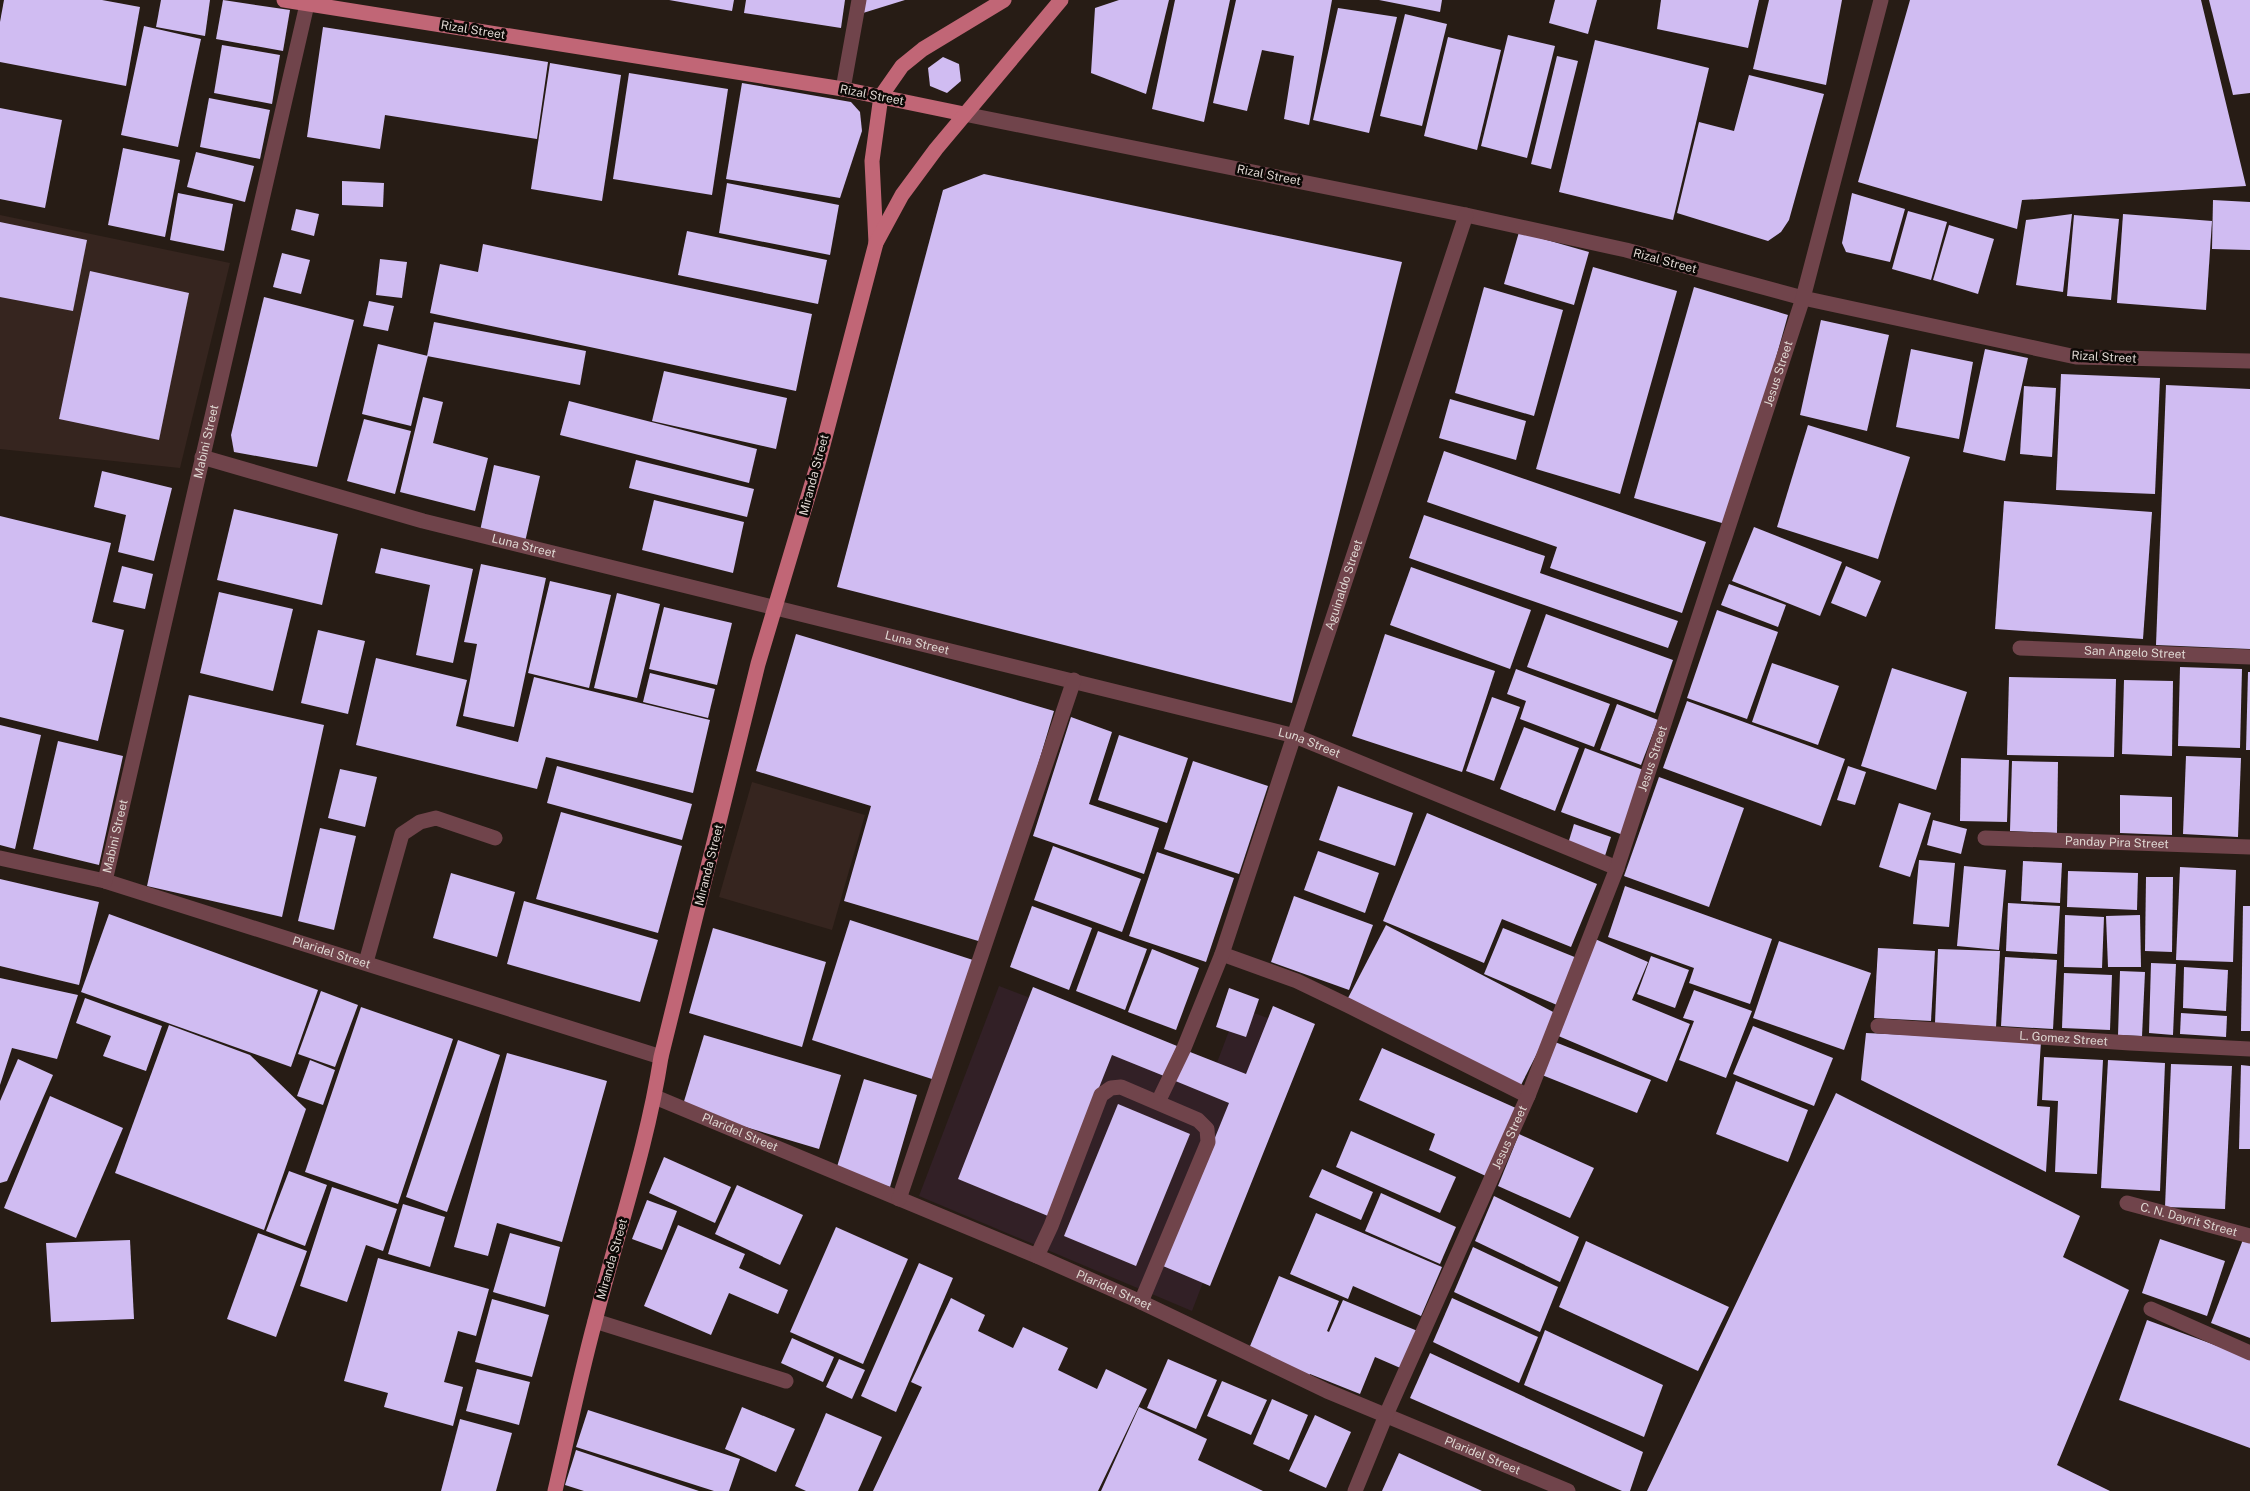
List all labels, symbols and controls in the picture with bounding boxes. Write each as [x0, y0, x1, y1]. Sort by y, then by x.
street label: Rizal Street [440, 18, 507, 42]
street label: Rizal Street [839, 82, 906, 108]
street label: Rizal Street [1236, 162, 1303, 188]
street label: Rizal Street [1632, 246, 1699, 276]
street label: Jesus Street [1761, 339, 1796, 408]
street label: Rizal Street [2071, 348, 2137, 366]
street label: Mabini Street [191, 403, 222, 480]
street label: Miranda Street [796, 433, 832, 517]
street label: Luna Street [490, 531, 558, 561]
street label: Aguinaldo Street [1322, 538, 1365, 632]
street label: Luna Street [884, 628, 951, 658]
street label: San Angelo Street [2084, 644, 2187, 662]
street label: Jesus Street [1635, 724, 1670, 793]
street label: Luna Street [1277, 725, 1343, 761]
street label: Mabini Street [100, 798, 131, 874]
street label: Miranda Street [692, 822, 726, 907]
street label: Panday Pira Street [2065, 834, 2169, 851]
street label: Plaridel Street [291, 934, 373, 972]
street label: L. Gomez Street [2019, 1029, 2109, 1049]
street label: Jesus Street [1489, 1103, 1530, 1172]
street label: Plaridel Street [700, 1110, 780, 1155]
street label: C. N. Dayrit Street [2139, 1200, 2239, 1239]
street label: Miranda Street [594, 1217, 630, 1301]
street label: Plaridel Street [1074, 1267, 1154, 1313]
street label: Plaridel Street [1442, 1433, 1523, 1478]

